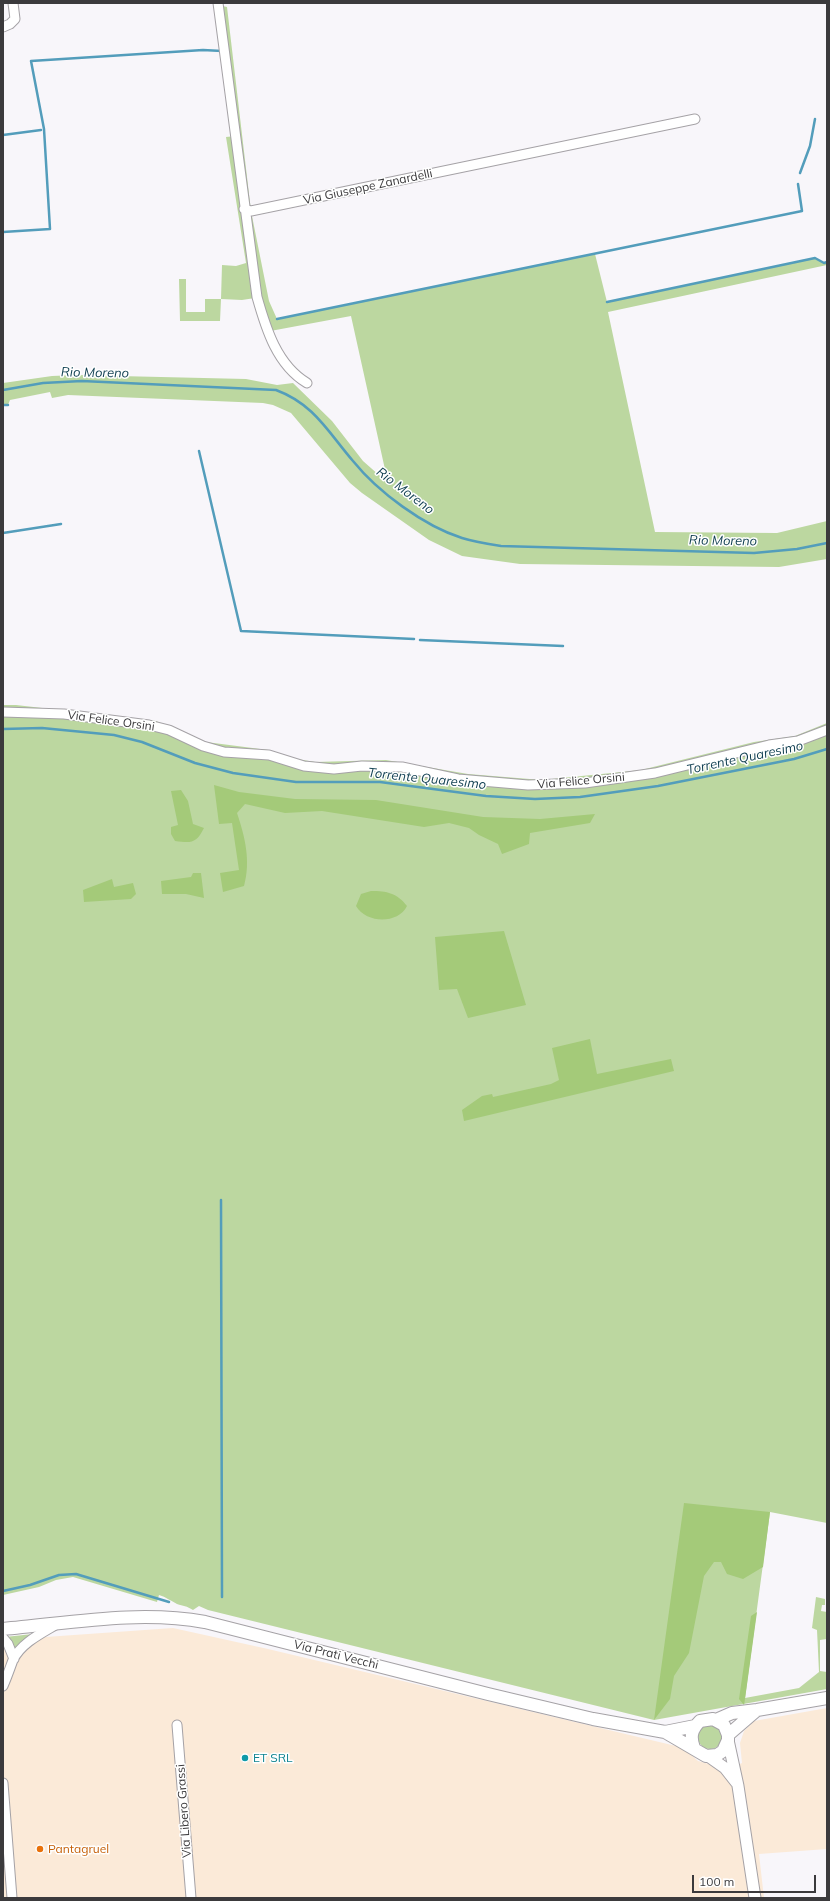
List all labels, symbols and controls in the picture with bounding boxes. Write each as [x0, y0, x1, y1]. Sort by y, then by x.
street label: Via Giuseppe Zanardelli [302, 166, 434, 208]
water label: Rio Moreno [61, 365, 129, 381]
water label: Rio Moreno [373, 464, 437, 518]
water label: Rio Moreno [689, 533, 757, 549]
street label: Via Felice Orsini [66, 708, 156, 734]
water label: Torrente Quaresimo [685, 738, 805, 778]
water label: Torrente Quaresimo [367, 765, 487, 793]
street label: Via Felice Orsini [537, 770, 625, 792]
street label: Via Prati Vecchi [292, 1638, 380, 1672]
place label: ET SRL [253, 1751, 293, 1765]
marker: ET SRL [240, 1753, 250, 1763]
street label: Via Libero Grassi [174, 1764, 194, 1858]
place label: Pantagruel [48, 1842, 109, 1856]
marker: Pantagruel [35, 1844, 45, 1854]
scale bar [694, 1867, 818, 1893]
text: 100 m [699, 1874, 734, 1889]

